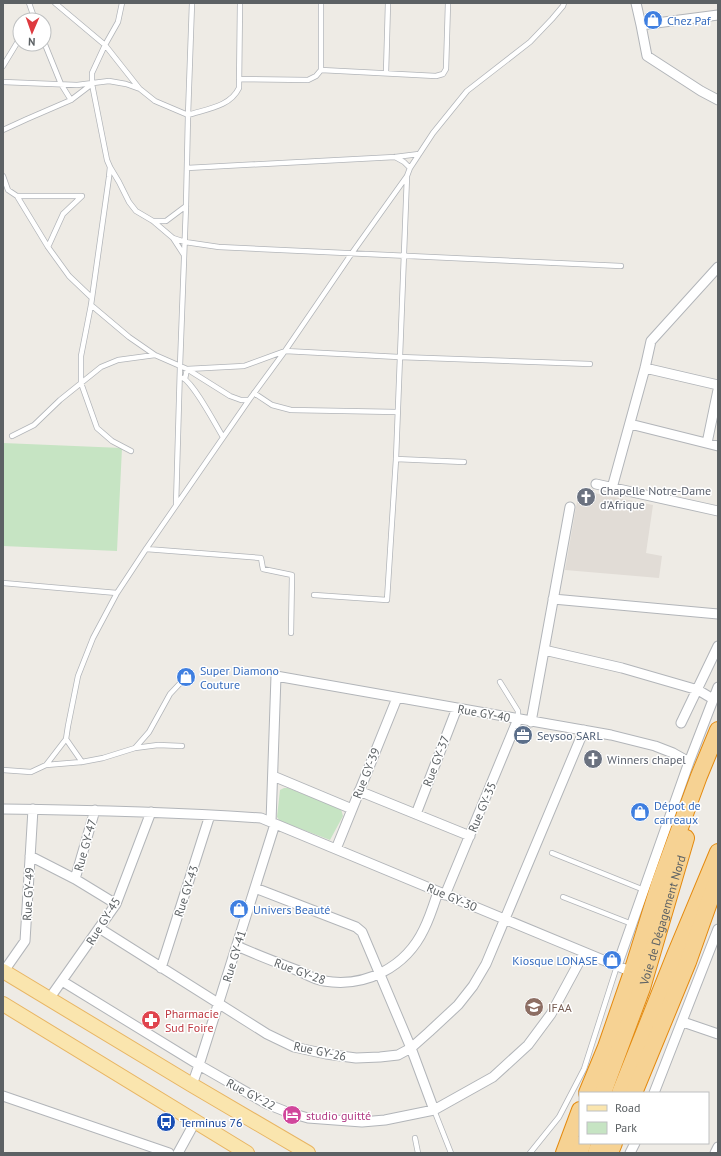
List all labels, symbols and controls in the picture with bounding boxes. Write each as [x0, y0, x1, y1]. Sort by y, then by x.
shop icon: Chez Paf [642, 9, 664, 31]
north arrow [12, 12, 52, 52]
place label: Chez Paf [667, 13, 712, 28]
text: N [28, 35, 36, 49]
place label: Chapelle Notre-Dame d'Afrique [600, 483, 711, 512]
church icon: Chapelle Notre-Dame d'Afrique [575, 486, 597, 508]
place label: Super Diamono Couture [200, 663, 279, 692]
shop icon: Super Diamono Couture [175, 666, 197, 688]
street label: Rue GY-40 [456, 701, 512, 725]
office icon: Seysoo SARL [512, 724, 534, 746]
place label: Seysoo SARL [537, 728, 603, 743]
street label: Rue GY-37 [419, 733, 453, 789]
street label: Rue GY-39 [349, 745, 383, 801]
church icon: Winners chapel [582, 748, 604, 770]
place label: Winners chapel [607, 752, 686, 767]
street label: Rue GY-35 [465, 779, 499, 835]
place label: Dépot de carreaux [654, 798, 701, 827]
shop icon: Dépot de carreaux [629, 801, 651, 823]
street label: Rue GY-47 [70, 817, 100, 873]
street label: Voie de Dégagement Nord [636, 853, 688, 987]
street label: Rue GY-43 [171, 863, 201, 919]
street label: Rue GY-49 [19, 867, 37, 921]
street label: Rue GY-30 [424, 880, 480, 915]
street label: Rue GY-45 [82, 894, 124, 948]
shop icon: Univers Beauté [228, 898, 250, 920]
place label: Univers Beauté [253, 902, 330, 917]
street label: Rue GY-41 [219, 928, 249, 984]
shop icon: Kiosque LONASE [601, 949, 623, 971]
place label: Kiosque LONASE [512, 953, 598, 968]
street label: Rue GY-28 [272, 955, 328, 987]
school or university icon: IFAA [523, 996, 545, 1018]
place label: IFAA [548, 1000, 572, 1015]
place label: Pharmacie Sud Foire [165, 1006, 219, 1035]
pharmacy icon: Pharmacie Sud Foire [140, 1009, 162, 1031]
street label: Rue GY-26 [292, 1038, 348, 1064]
street label: Rue GY-22 [224, 1075, 278, 1113]
legend [579, 1092, 709, 1144]
text: Road [615, 1100, 640, 1115]
hotel icon: studio guitté [281, 1104, 303, 1126]
place label: studio guitté [306, 1108, 371, 1123]
bus stop icon: Terminus 76 [155, 1111, 177, 1133]
place label: Terminus 76 [180, 1115, 243, 1130]
text: Park [615, 1120, 637, 1135]

